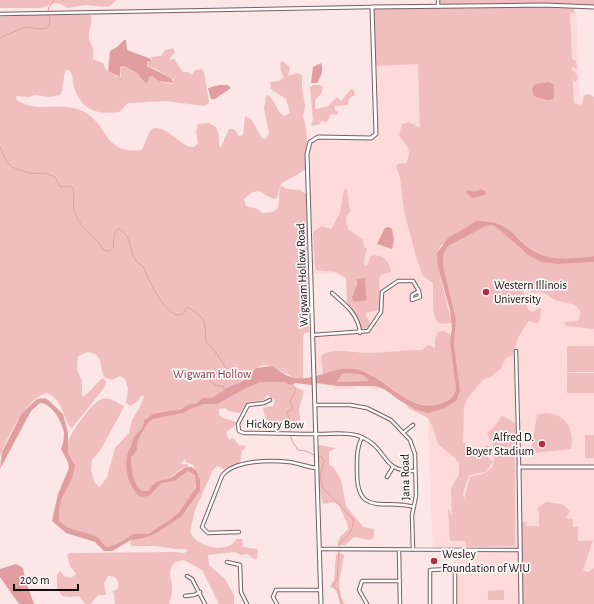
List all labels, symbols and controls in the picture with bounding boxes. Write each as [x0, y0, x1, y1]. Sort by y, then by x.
street label: Wigwam Hollow Road [294, 223, 310, 327]
place label: Western Illinois University [494, 279, 567, 306]
marker: Western Illinois University [481, 287, 491, 297]
park label: Wigwam Hollow [173, 368, 251, 380]
street label: Hickory Bow [246, 417, 304, 432]
place label: Alfred D. Boyer Stadium [466, 431, 534, 458]
marker: Alfred D. Boyer Stadium [537, 439, 547, 449]
street label: Jana Road [399, 454, 411, 500]
place label: Wesley Foundation of WIU [442, 548, 530, 574]
marker: Wesley Foundation of WIU [429, 556, 439, 566]
scale bar [14, 566, 78, 592]
text: 200 m [20, 574, 50, 586]

